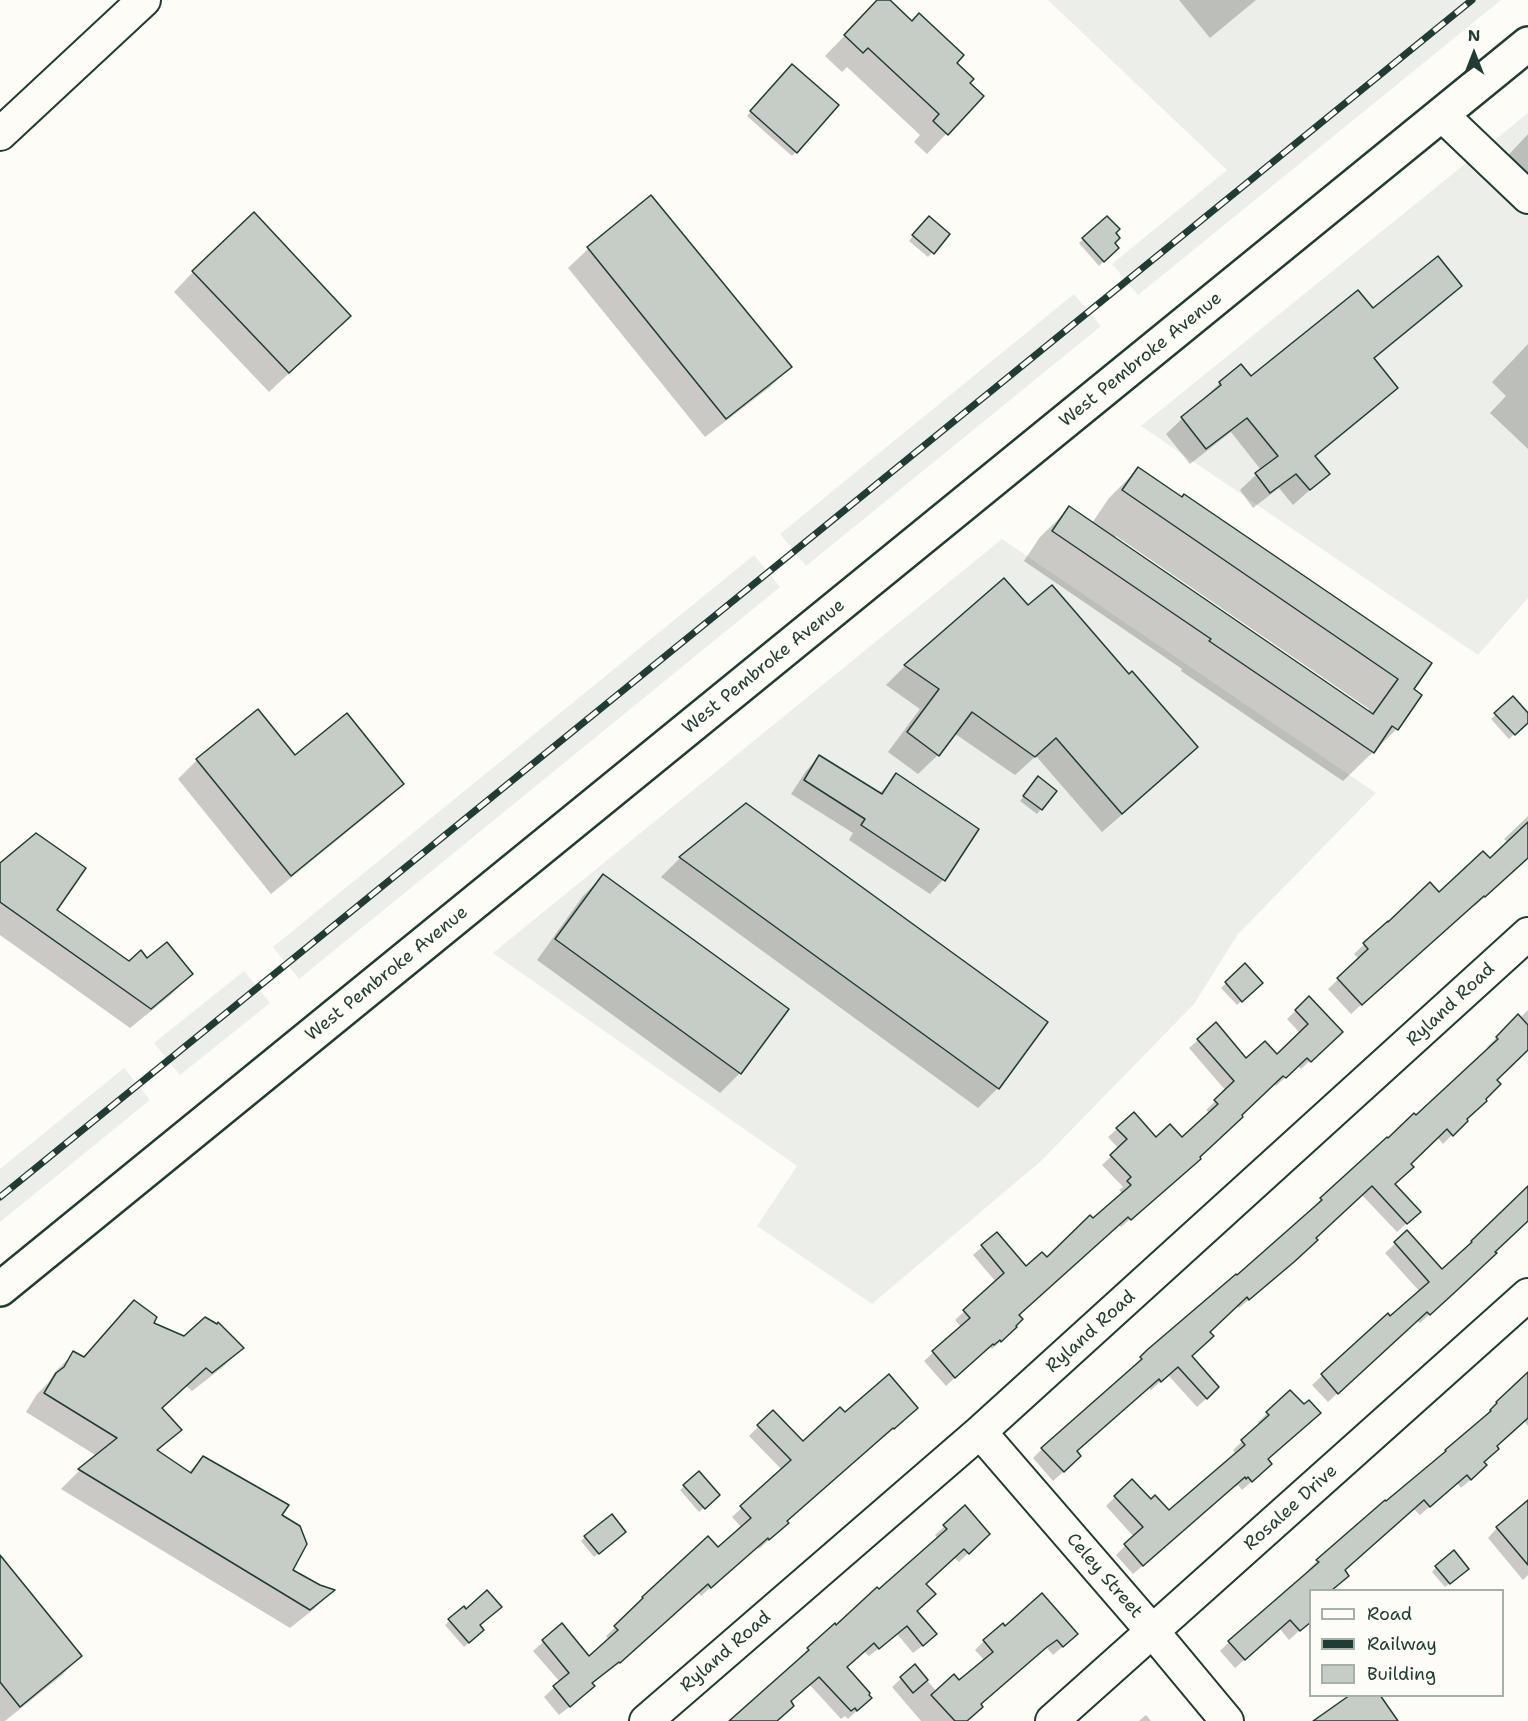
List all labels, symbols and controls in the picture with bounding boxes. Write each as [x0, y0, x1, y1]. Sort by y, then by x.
north arrow [1444, 24, 1504, 84]
text: N [1468, 25, 1480, 46]
street label: West Pembroke Avenue [1055, 288, 1227, 432]
street label: West Pembroke Avenue [678, 595, 850, 739]
street label: West Pembroke Avenue [301, 902, 473, 1046]
street label: Ryland Road [1402, 959, 1500, 1051]
street label: Ryland Road [1042, 1286, 1140, 1378]
street label: Rosalee Drive [1240, 1460, 1342, 1556]
street label: Celey Street [1061, 1529, 1147, 1623]
legend [1309, 1589, 1504, 1697]
text: Road [1367, 1602, 1412, 1626]
street label: Ryland Road [676, 1607, 776, 1697]
text: Railway [1367, 1632, 1437, 1656]
text: Building [1367, 1662, 1436, 1686]

